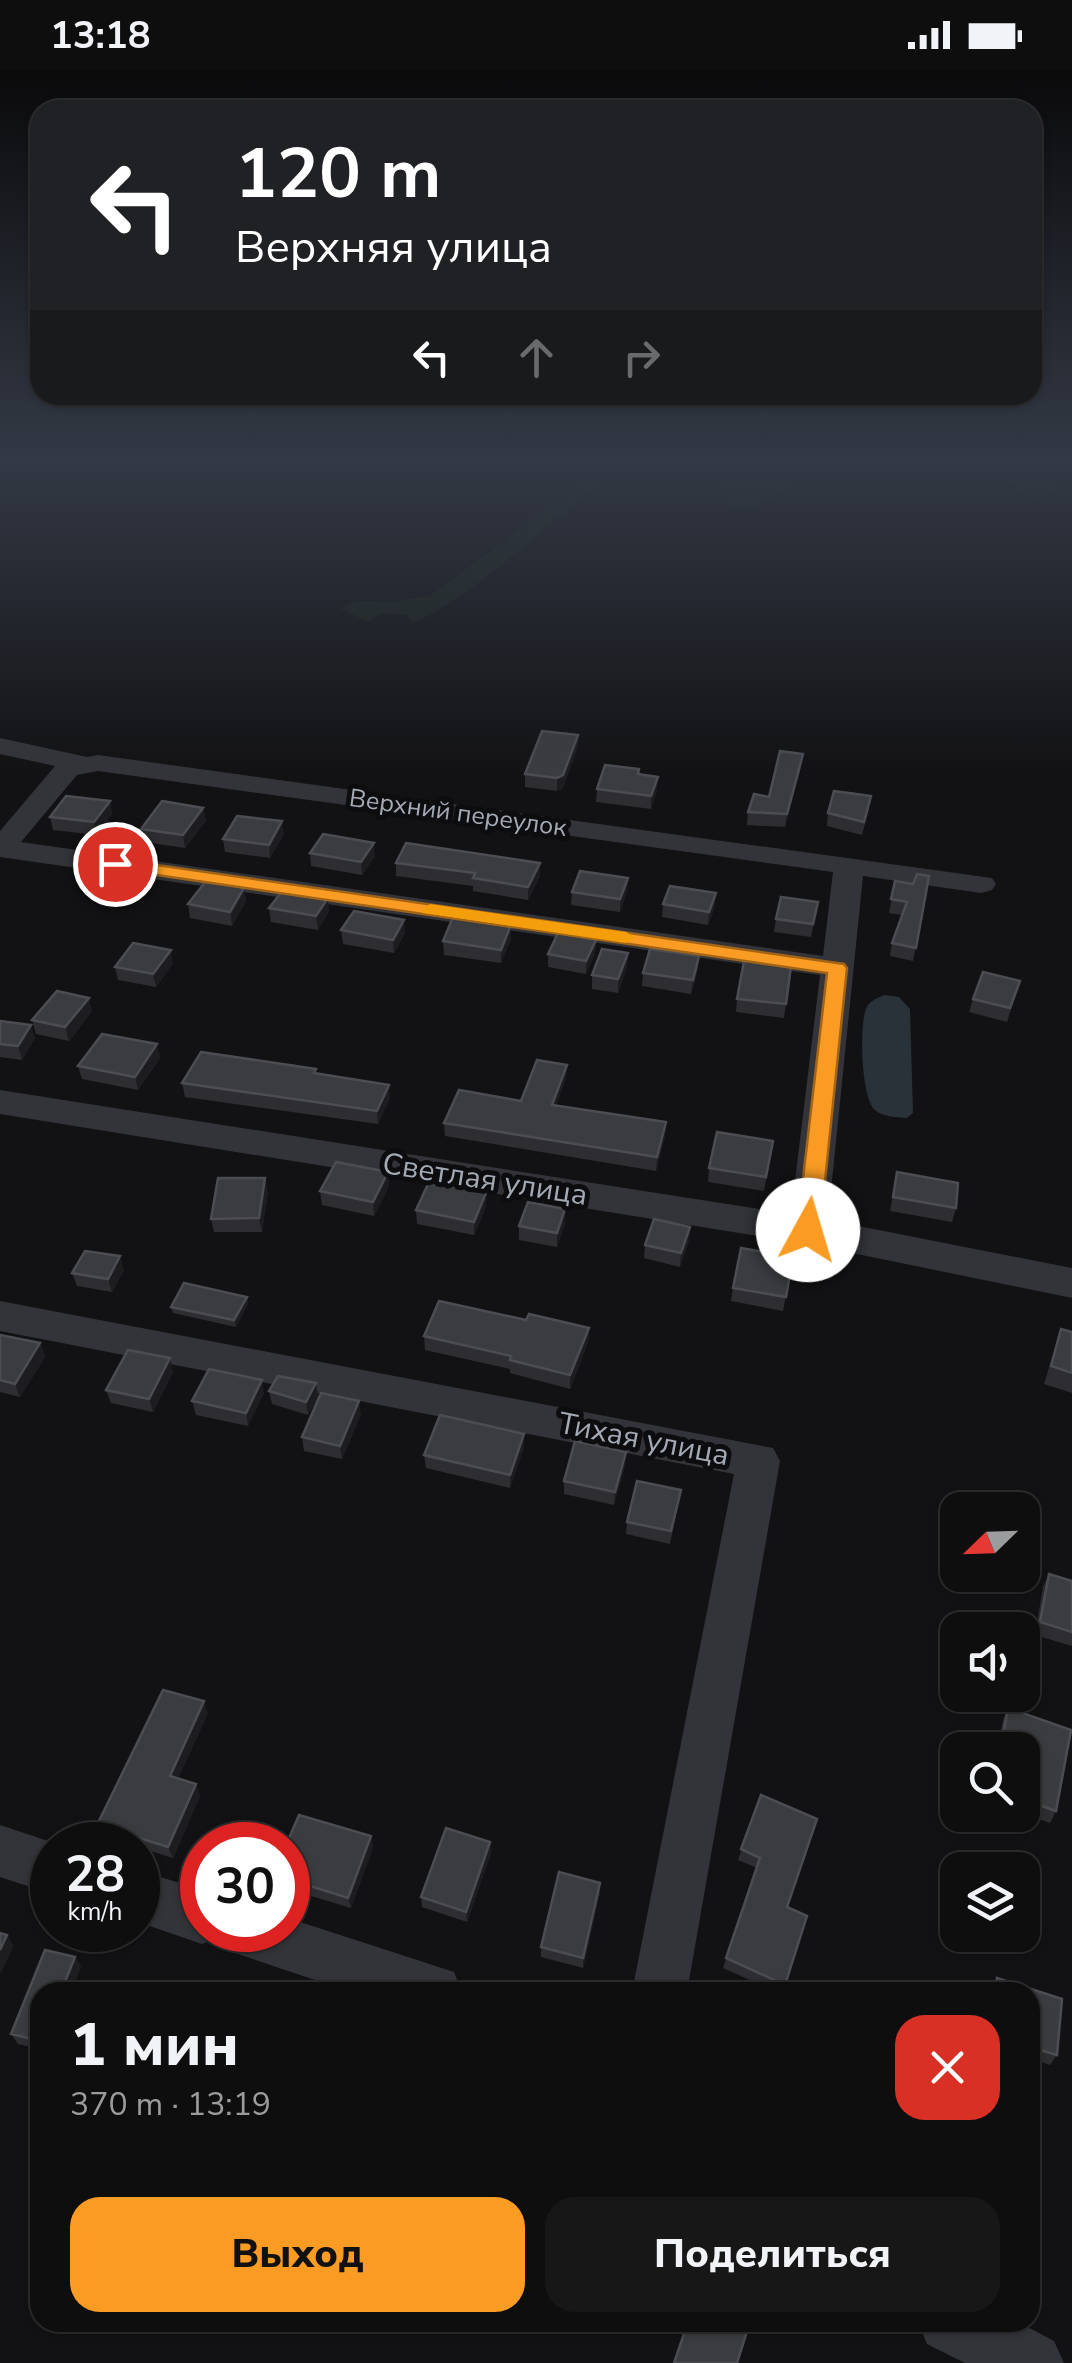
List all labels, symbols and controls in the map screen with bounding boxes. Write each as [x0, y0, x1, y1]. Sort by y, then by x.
text: 13:18 [50, 10, 151, 61]
text: 120 m [235, 126, 441, 222]
icon: left [70, 140, 200, 270]
text: Верхняя улица [235, 217, 552, 278]
icon: left [404, 330, 459, 385]
icon: ahead [509, 330, 564, 385]
icon: right [614, 330, 669, 385]
street label: Верхний переулок [347, 781, 570, 845]
pin [73, 822, 158, 907]
icon: arrive [88, 837, 143, 892]
street label: Светлая улица [379, 1143, 590, 1216]
position arrow [756, 1178, 860, 1282]
street label: Тихая улица [555, 1403, 733, 1476]
north arrow [940, 1492, 1040, 1592]
map controls [940, 1492, 1040, 1952]
button: sound [940, 1612, 1040, 1712]
button: search [940, 1732, 1040, 1832]
speed limit sign: 30 [180, 1822, 310, 1952]
text: 28 [65, 1840, 125, 1909]
button: layers [940, 1852, 1040, 1952]
text: km/h [67, 1895, 123, 1929]
text: 1 мин [70, 2004, 239, 2086]
button: close [895, 2015, 1000, 2120]
text: 370 m · 13:19 [70, 2083, 271, 2126]
button: Выход [70, 2197, 525, 2312]
button: Поделиться [545, 2197, 1000, 2312]

